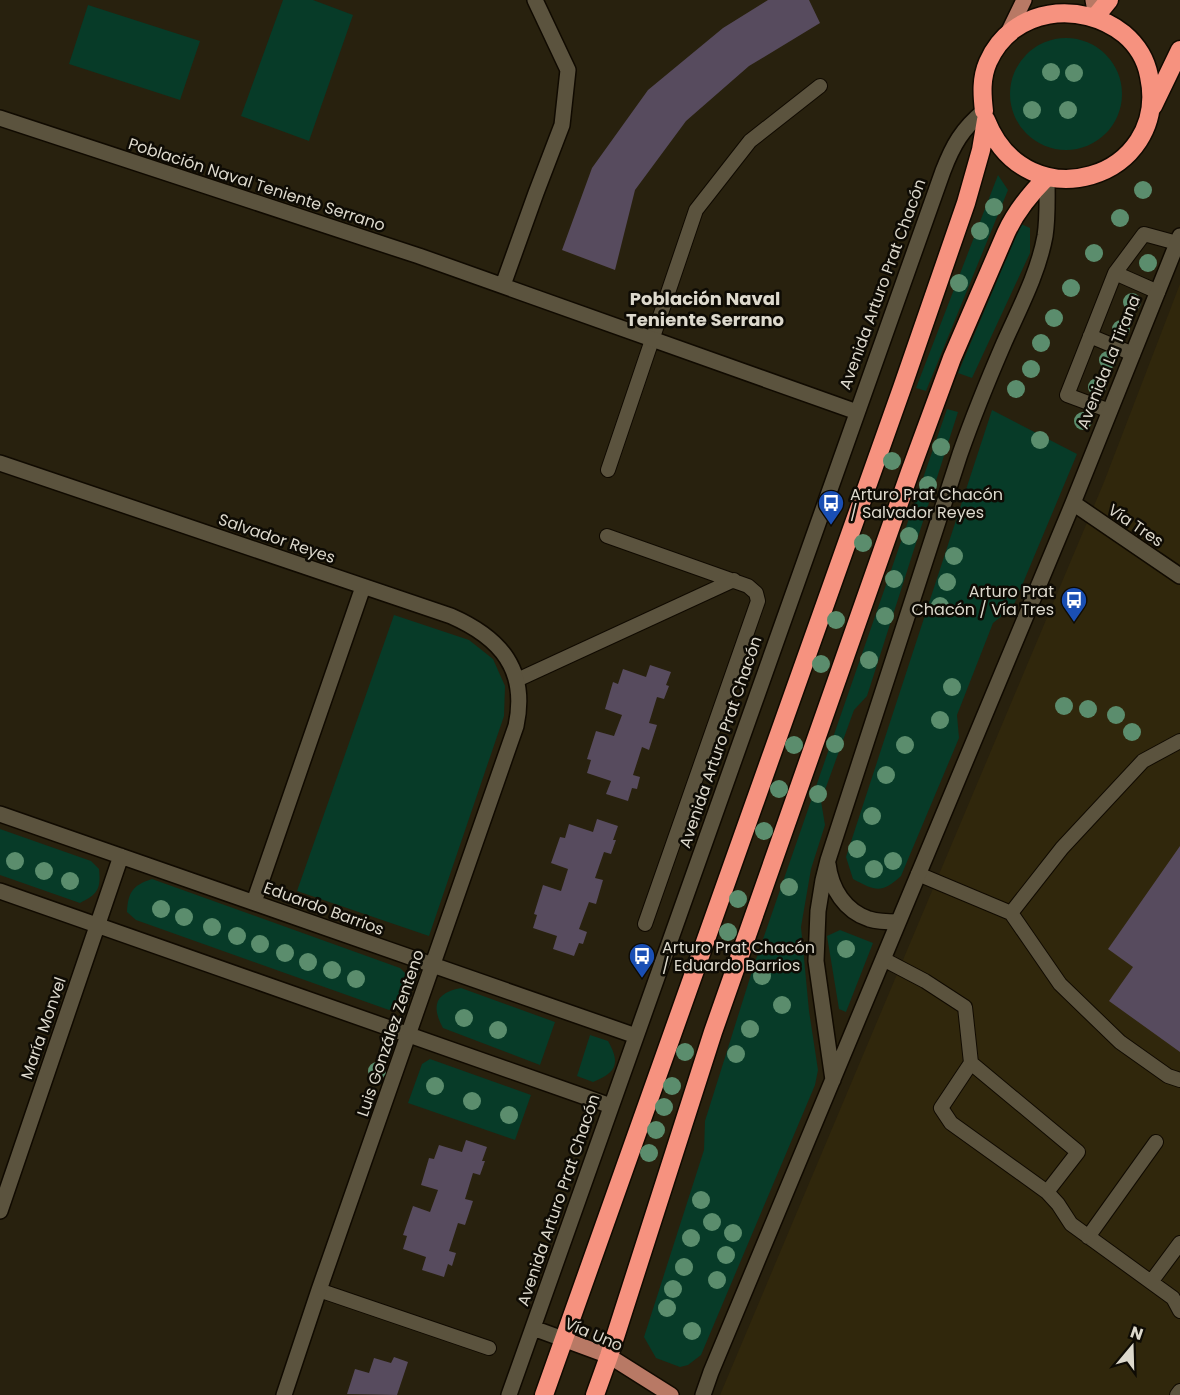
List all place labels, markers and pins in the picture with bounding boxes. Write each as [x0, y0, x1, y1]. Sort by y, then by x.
place label: Arturo Prat Chacón / Salvador Reyes [850, 483, 1003, 524]
bus stop icon: Arturo Prat Chacón / Salvador Reyes [816, 488, 846, 526]
place label: Arturo Prat Chacón / Vía Tres [912, 580, 1054, 621]
bus stop icon: Arturo Prat Chacón / Vía Tres [1059, 585, 1089, 623]
place label: Arturo Prat Chacón / Eduardo Barrios [662, 936, 815, 977]
bus stop icon: Arturo Prat Chacón / Eduardo Barrios [627, 941, 657, 979]

